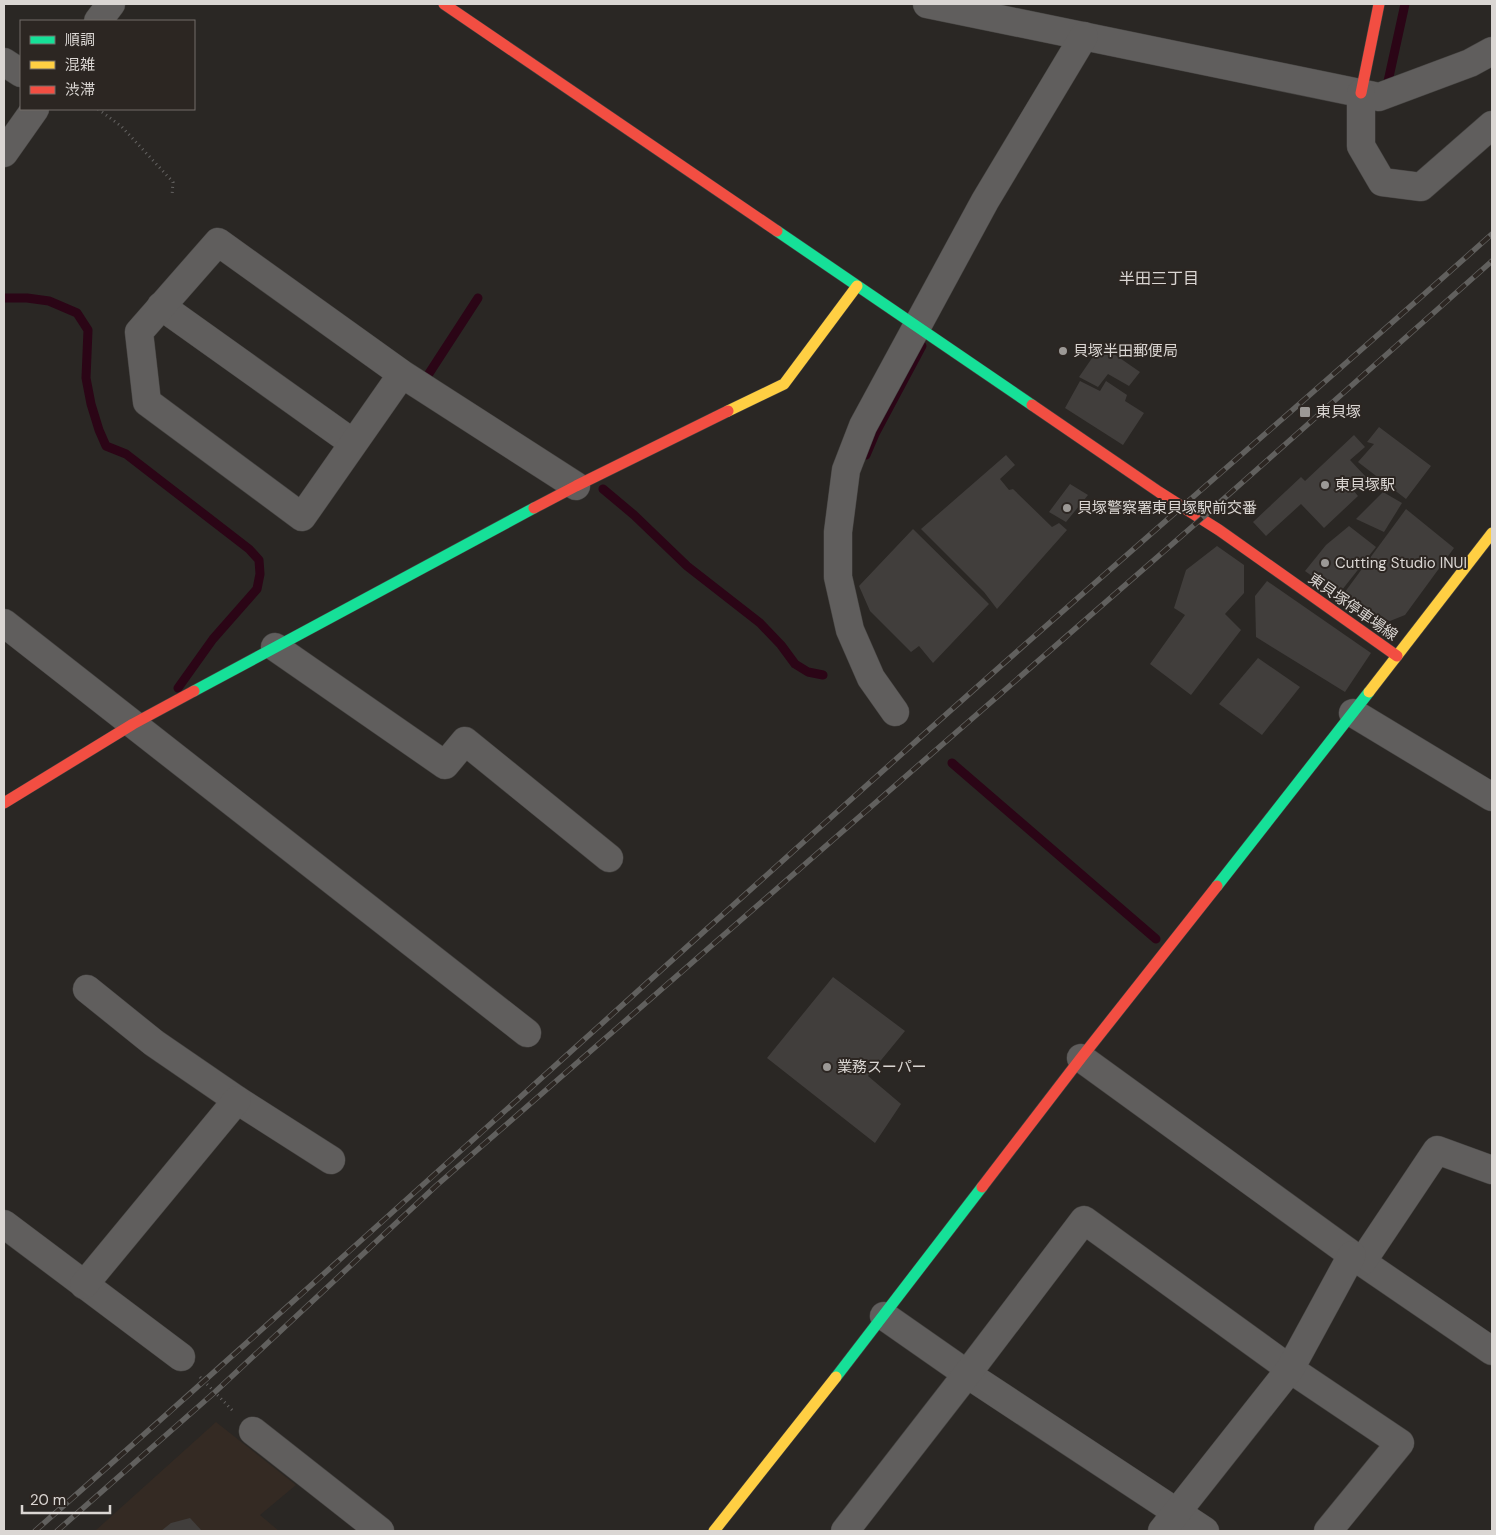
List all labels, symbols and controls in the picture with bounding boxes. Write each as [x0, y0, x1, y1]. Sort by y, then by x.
legend [20, 20, 195, 110]
text: 順調 [65, 30, 95, 50]
text: 混雑 [65, 55, 95, 75]
text: 渋滞 [65, 80, 95, 100]
district label: 半田三丁目 [1119, 268, 1199, 289]
place label: 貝塚半田郵便局 [1073, 341, 1178, 361]
marker: 貝塚半田郵便局 [1057, 345, 1069, 357]
place label: 東貝塚 [1316, 402, 1361, 422]
marker: 東貝塚 [1298, 405, 1312, 419]
place label: 東貝塚駅 [1335, 475, 1395, 495]
marker: 東貝塚駅 [1319, 479, 1331, 491]
place label: 貝塚警察署東貝塚駅前交番 [1077, 498, 1257, 518]
marker: 貝塚警察署東貝塚駅前交番 [1061, 502, 1073, 514]
place label: Cutting Studio INUI [1335, 553, 1467, 573]
marker: Cutting Studio INUI [1319, 557, 1331, 569]
street label: 東貝塚停車場線 [1304, 569, 1402, 645]
place label: 業務スーパー [837, 1057, 927, 1077]
marker: 業務スーパー [821, 1061, 833, 1073]
scale bar [22, 1482, 110, 1514]
text: 20 m [30, 1490, 66, 1510]

